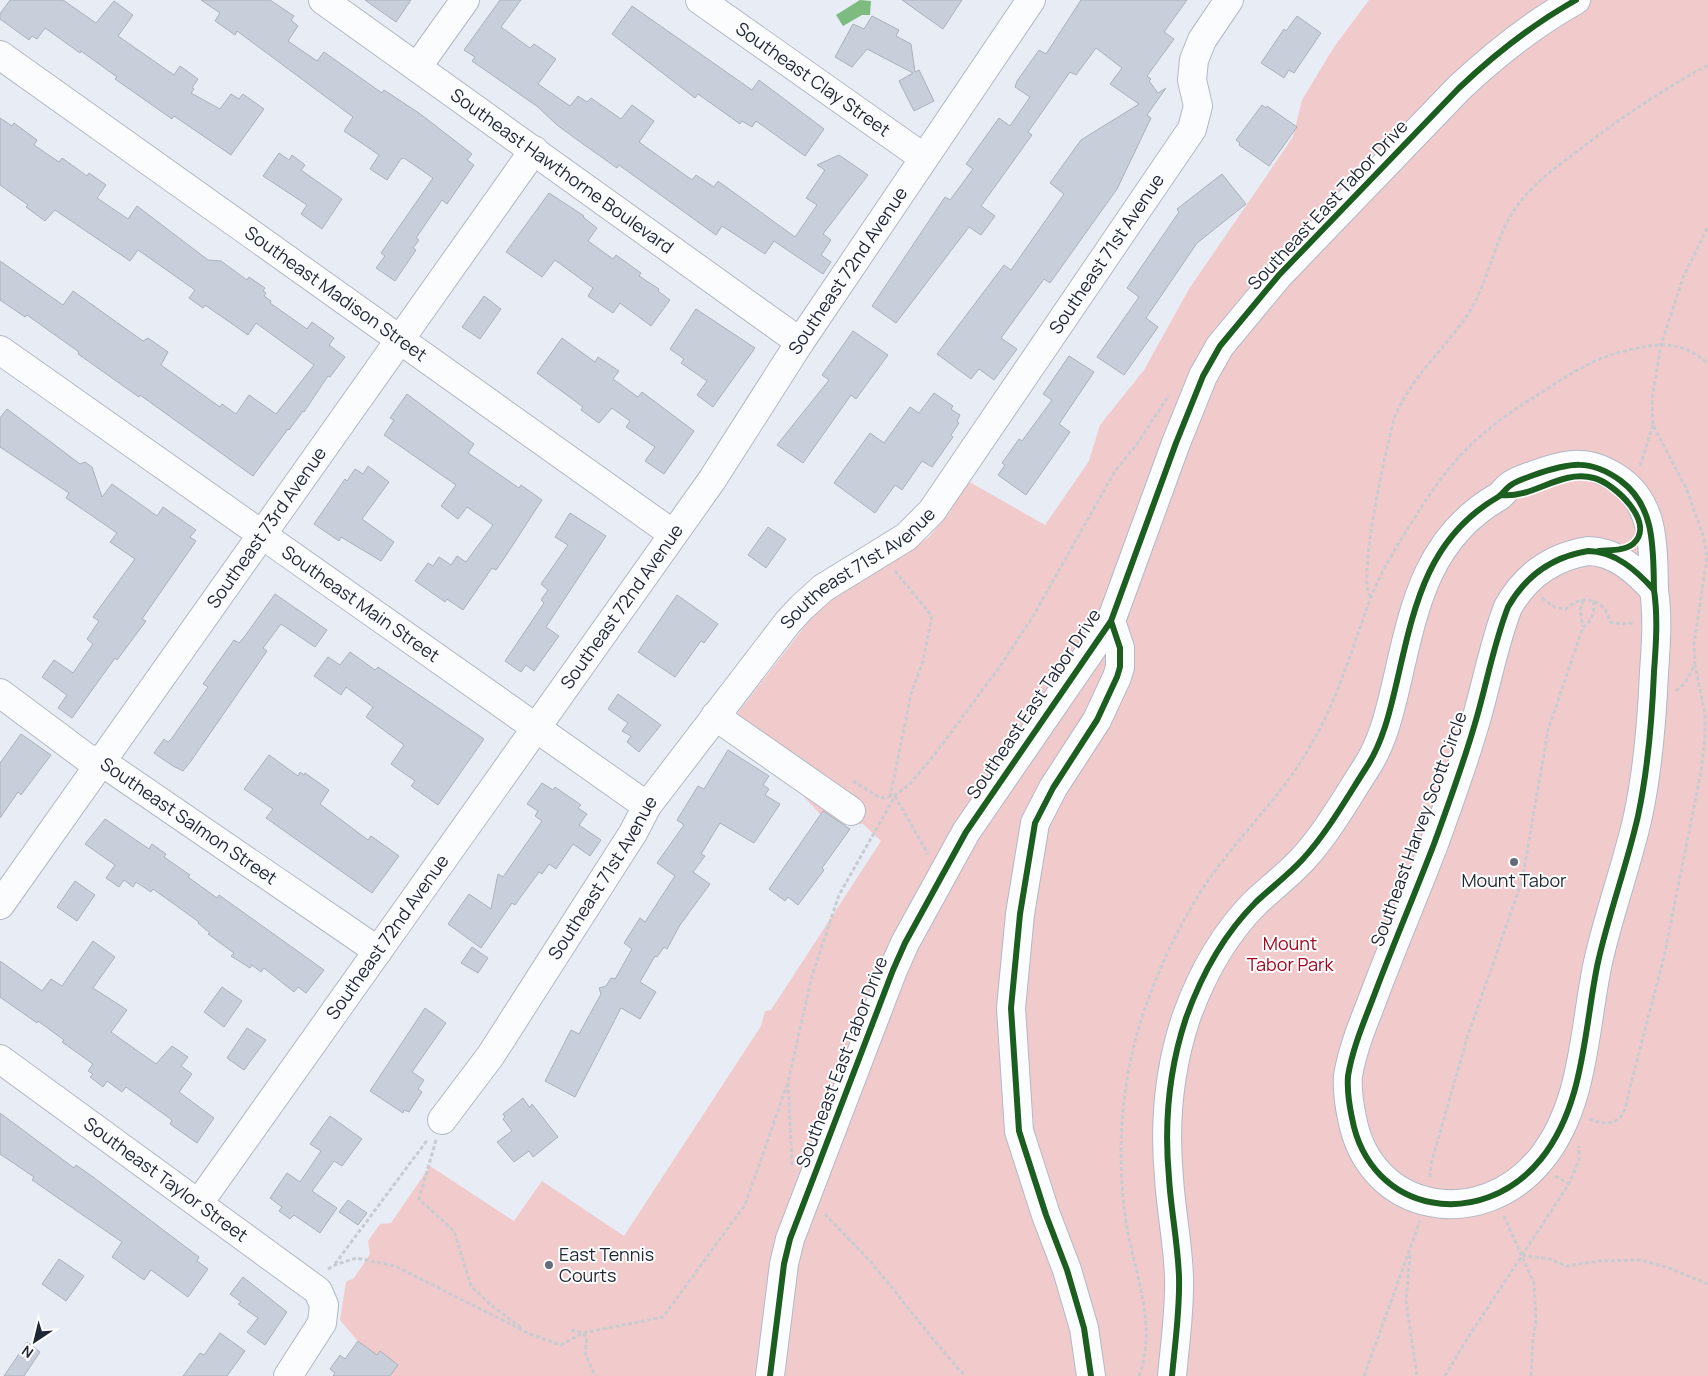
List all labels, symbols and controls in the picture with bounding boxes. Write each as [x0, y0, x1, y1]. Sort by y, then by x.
street label: Southeast Clay Street [731, 16, 895, 141]
street label: Southeast Hawthorne Boulevard [446, 82, 679, 259]
street label: Southeast East Tabor Drive [1242, 114, 1413, 295]
street label: Southeast 71st Avenue [1043, 169, 1169, 338]
street label: Southeast 72nd Avenue [782, 182, 912, 359]
street label: Southeast Madison Street [240, 220, 432, 366]
street label: Southeast 73rd Avenue [201, 442, 331, 613]
street label: Southeast 71st Avenue [774, 502, 940, 633]
street label: Southeast 72nd Avenue [554, 519, 688, 693]
street label: Southeast Main Street [277, 539, 445, 667]
street label: Southeast East Tabor Drive [960, 604, 1106, 803]
street label: Southeast Harvey Scott Circle [1364, 708, 1472, 949]
street label: Southeast Salmon Street [96, 751, 282, 889]
street label: Southeast 71st Avenue [542, 790, 662, 964]
street label: Southeast 72nd Avenue [320, 849, 454, 1024]
marker: Mount Tabor [1508, 856, 1520, 868]
place label: Mount Tabor [1461, 868, 1567, 892]
park label: Mount Tabor Park [1247, 931, 1334, 976]
street label: Southeast East Tabor Drive [790, 953, 892, 1171]
street label: Southeast Taylor Street [79, 1111, 253, 1247]
place label: East Tennis Courts [559, 1242, 654, 1287]
marker: East Tennis Courts [543, 1259, 555, 1271]
north arrow [10, 1316, 60, 1366]
text: N [18, 1341, 37, 1363]

